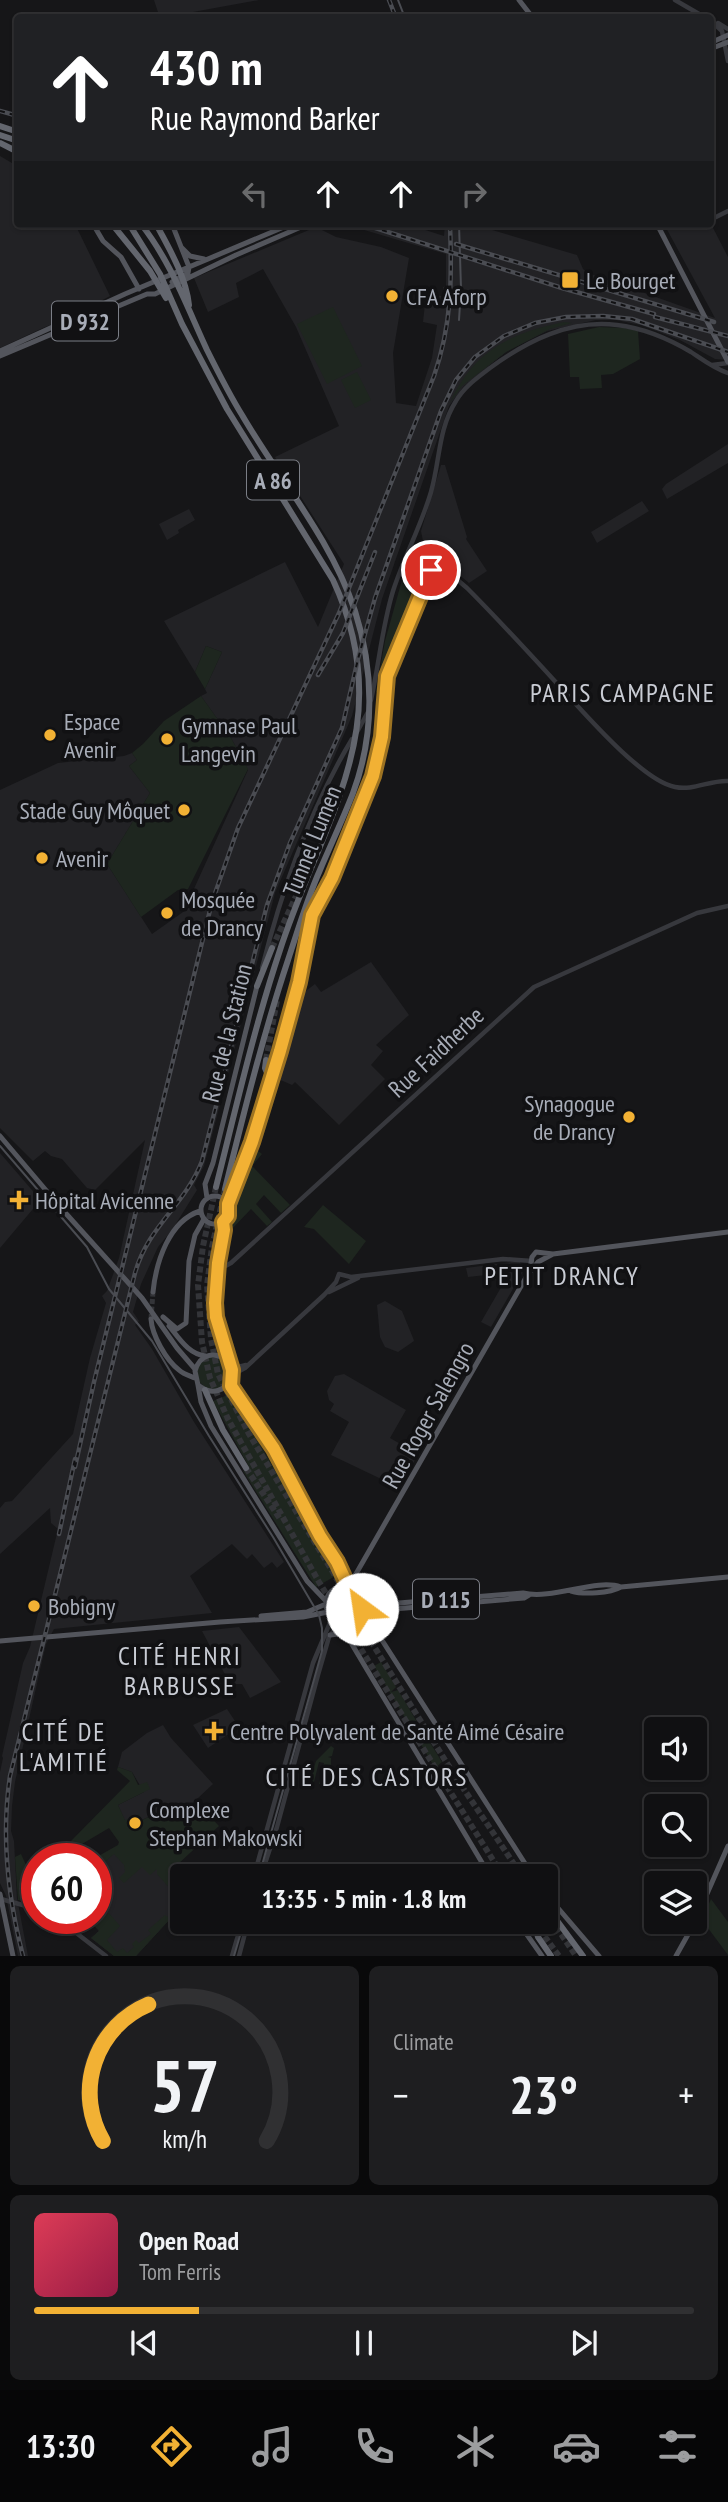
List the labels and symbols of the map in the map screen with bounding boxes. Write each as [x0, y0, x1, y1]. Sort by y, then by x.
place label: Le Bourget [586, 265, 676, 296]
marker: Le Bourget [560, 270, 580, 290]
place label: CFA Aforp [406, 281, 487, 312]
marker: CFA Aforp [384, 288, 400, 304]
road number: D 932 [52, 302, 118, 340]
road number: A 86 [247, 460, 299, 500]
pin [401, 540, 461, 600]
district label: PARIS CAMPAGNE [530, 676, 716, 709]
place label: Espace Avenir [64, 706, 121, 765]
place label: Gymnase Paul Langevin [181, 710, 297, 769]
marker: Espace Avenir [42, 727, 58, 743]
marker: Gymnase Paul Langevin [159, 731, 175, 747]
street label: Tunnel Lumen [276, 781, 348, 901]
place label: Stade Guy Môquet [20, 795, 170, 826]
marker: Stade Guy Môquet [176, 802, 192, 818]
place label: Avenir [56, 843, 109, 874]
marker: Avenir [34, 850, 50, 866]
place label: Mosquée de Drancy [181, 884, 263, 943]
marker: Mosquée de Drancy [159, 905, 175, 921]
street label: Rue de la Station [195, 960, 259, 1106]
street label: Rue Faidherbe [382, 1000, 490, 1104]
place label: Synagogue de Drancy [524, 1088, 615, 1147]
marker: Synagogue de Drancy [621, 1109, 637, 1125]
place label: Hôpital Avicenne [35, 1185, 174, 1216]
marker: Hôpital Avicenne [9, 1190, 29, 1210]
district label: PETIT DRANCY [484, 1259, 640, 1292]
street label: Rue Roger Salengro [375, 1336, 481, 1494]
position arrow [325, 1572, 399, 1646]
road number: D 115 [413, 1580, 479, 1618]
place label: Bobigny [48, 1591, 115, 1622]
marker: Bobigny [26, 1598, 42, 1614]
district label: CITÉ HENRI BARBUSSE [118, 1639, 242, 1702]
district label: CITÉ DE L'AMITIÉ [19, 1715, 109, 1778]
place label: Centre Polyvalent de Santé Aimé Césaire [230, 1716, 564, 1747]
marker: Centre Polyvalent de Santé Aimé Césaire [204, 1721, 224, 1741]
district label: CITÉ DES CASTORS [266, 1760, 468, 1793]
place label: Complexe Stephan Makowski [149, 1794, 303, 1853]
marker: Complexe Stephan Makowski [127, 1815, 143, 1831]
speed limit sign: 60 [21, 1843, 112, 1934]

